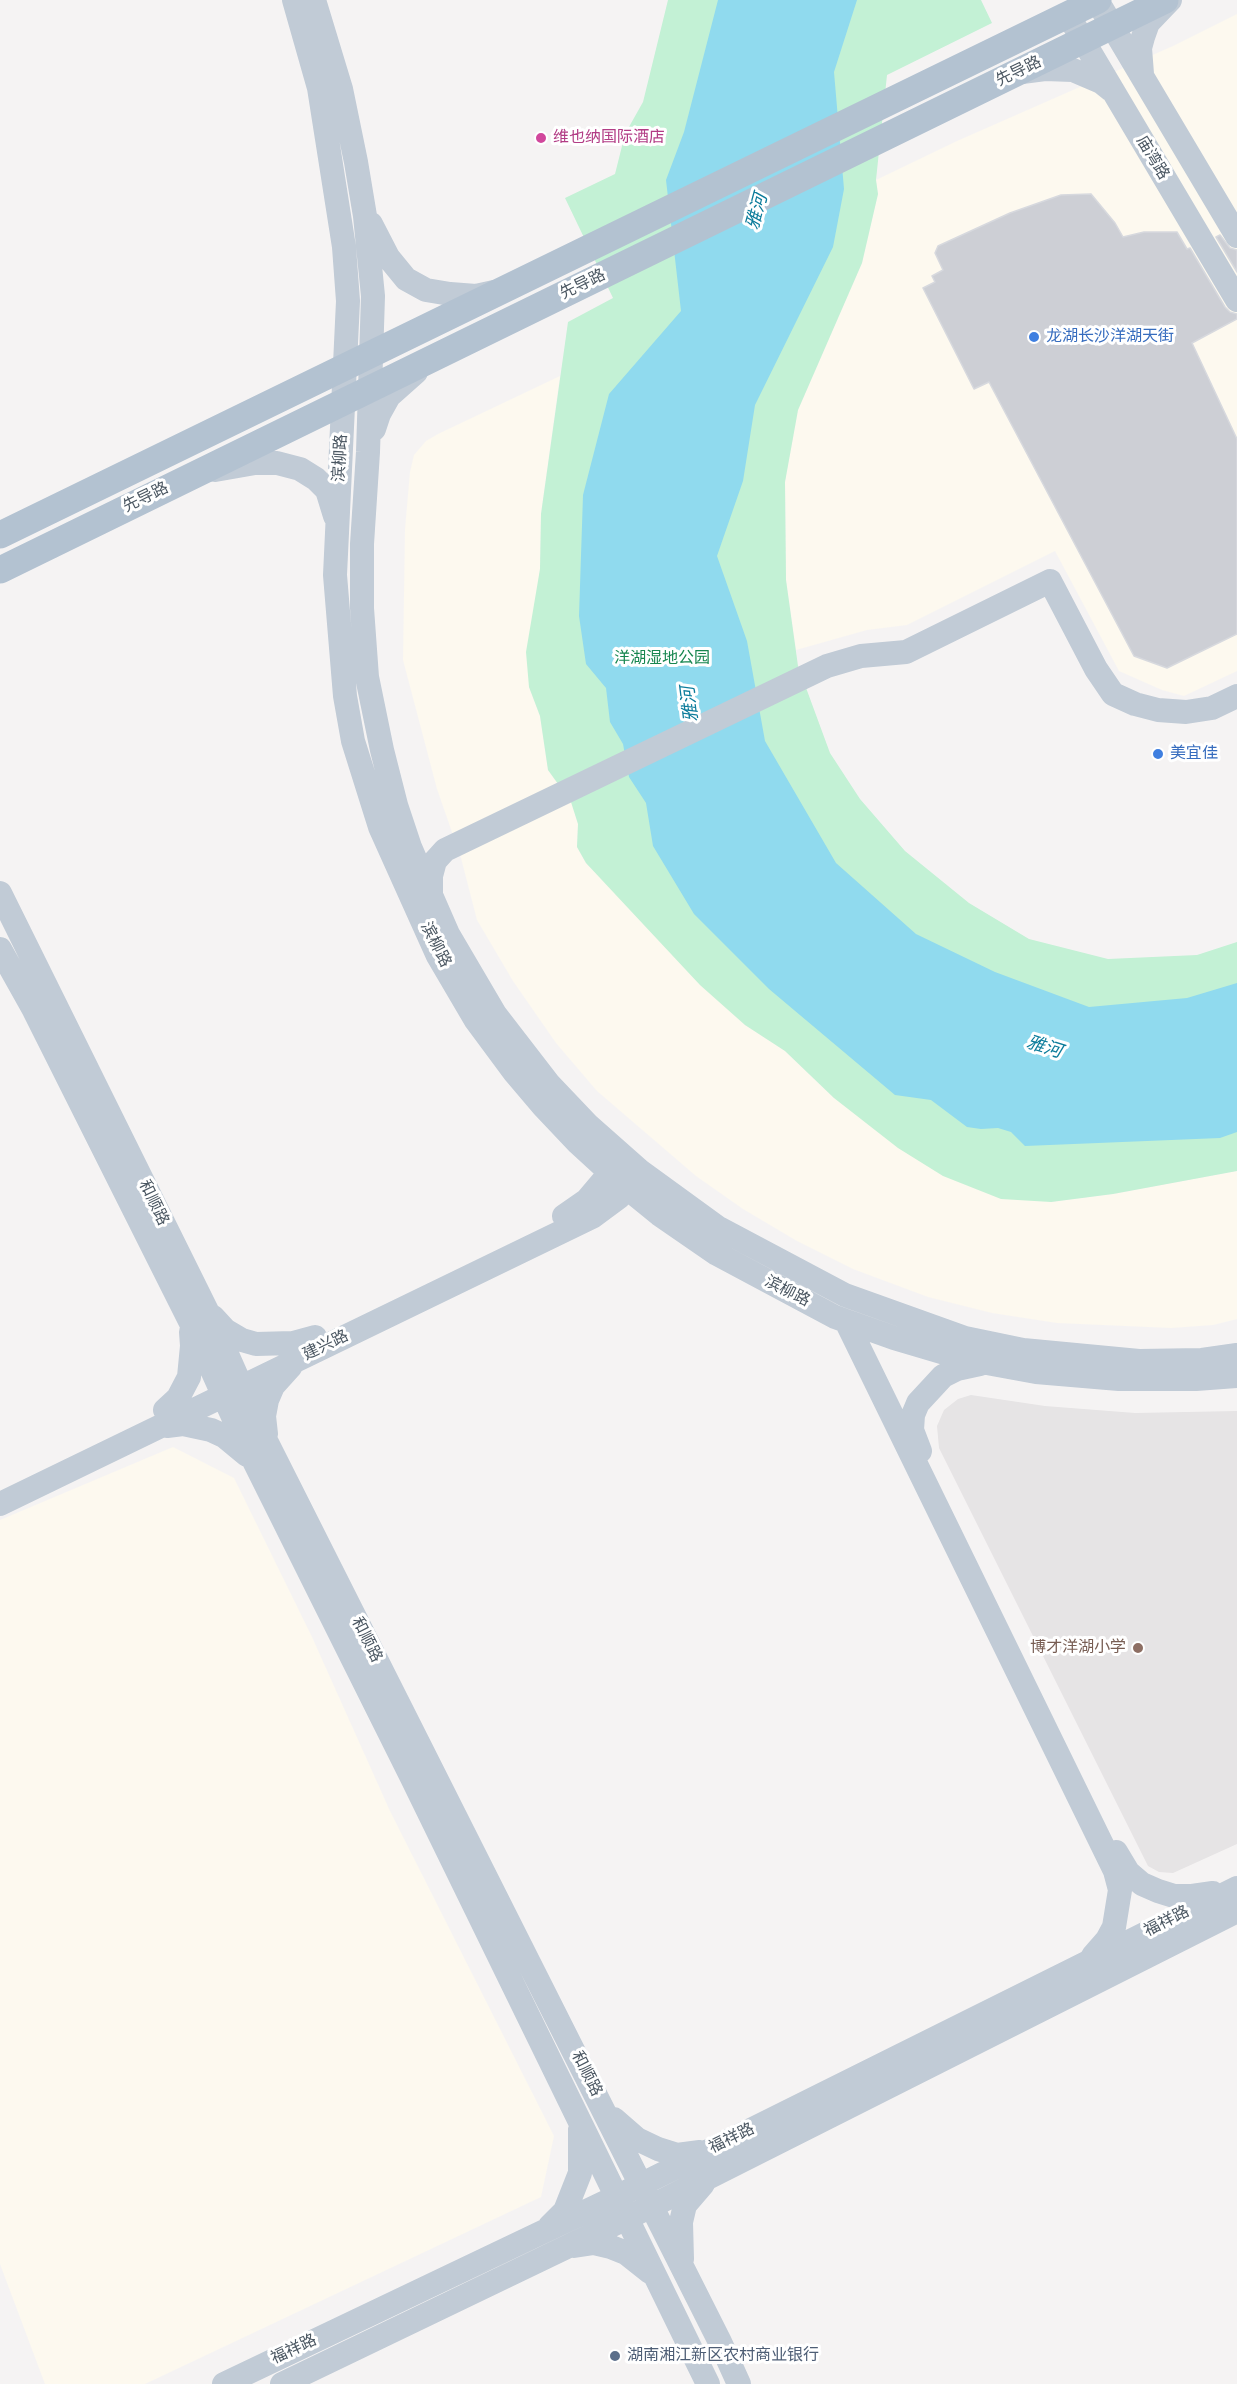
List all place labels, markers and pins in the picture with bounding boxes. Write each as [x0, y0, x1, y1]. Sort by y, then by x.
place label: 维也纳国际酒店 [553, 128, 665, 148]
marker: 维也纳国际酒店 [534, 131, 548, 145]
place label: 龙湖长沙洋湖天街 [1046, 327, 1174, 347]
marker: 龙湖长沙洋湖天街 [1027, 330, 1041, 344]
place label: 美宜佳 [1170, 744, 1218, 764]
marker: 美宜佳 [1151, 747, 1165, 761]
place label: 博才洋湖小学 [1030, 1638, 1126, 1658]
marker: 博才洋湖小学 [1131, 1641, 1145, 1655]
place label: 湖南湘江新区农村商业银行 [627, 2346, 819, 2366]
marker: 湖南湘江新区农村商业银行 [608, 2349, 622, 2363]

